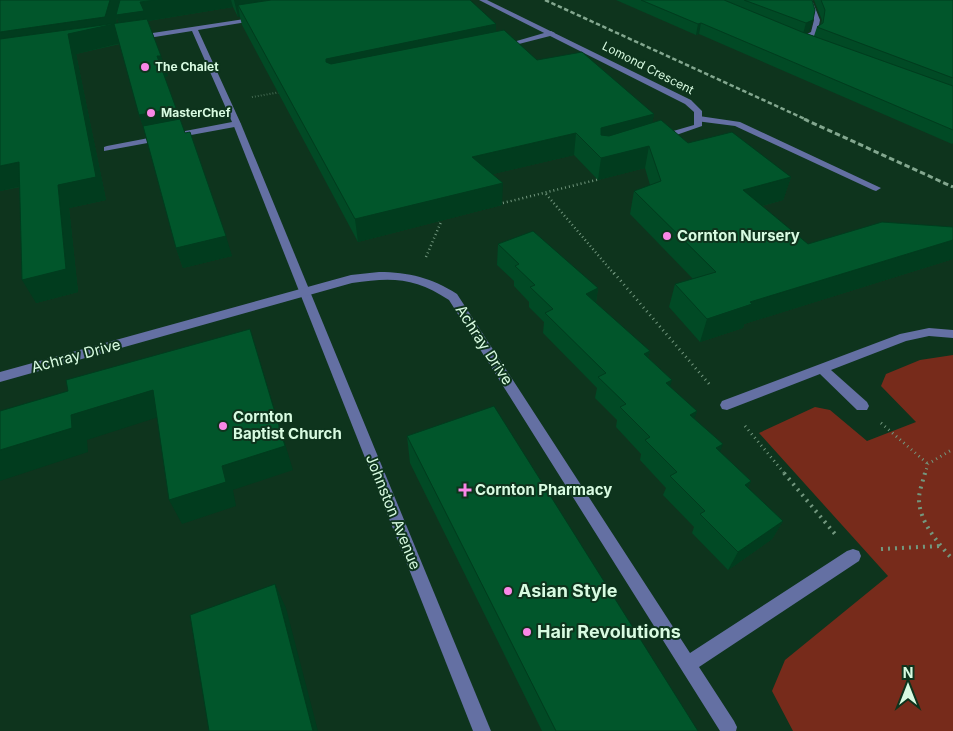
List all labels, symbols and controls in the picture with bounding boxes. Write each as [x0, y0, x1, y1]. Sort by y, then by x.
street label: Lomond Crescent [600, 38, 697, 97]
place label: The Chalet [155, 59, 219, 74]
marker: The Chalet [139, 61, 151, 73]
place label: MasterChef [161, 105, 231, 120]
marker: MasterChef [145, 107, 157, 119]
place label: Cornton Nursery [677, 226, 800, 245]
marker: Cornton Nursery [661, 230, 673, 242]
street label: Achray Drive [452, 301, 517, 388]
street label: Achray Drive [29, 334, 123, 377]
place label: Cornton Baptist Church [233, 407, 342, 443]
marker: Cornton Baptist Church [217, 420, 229, 432]
street label: Johnston Avenue [362, 451, 425, 572]
place label: Cornton Pharmacy [475, 480, 612, 499]
marker: Cornton Pharmacy [459, 484, 471, 496]
place label: Asian Style [518, 580, 618, 601]
marker: Asian Style [502, 585, 514, 597]
place label: Hair Revolutions [537, 621, 681, 642]
marker: Hair Revolutions [521, 626, 533, 638]
north arrow [883, 661, 933, 711]
text: N [903, 664, 913, 681]

